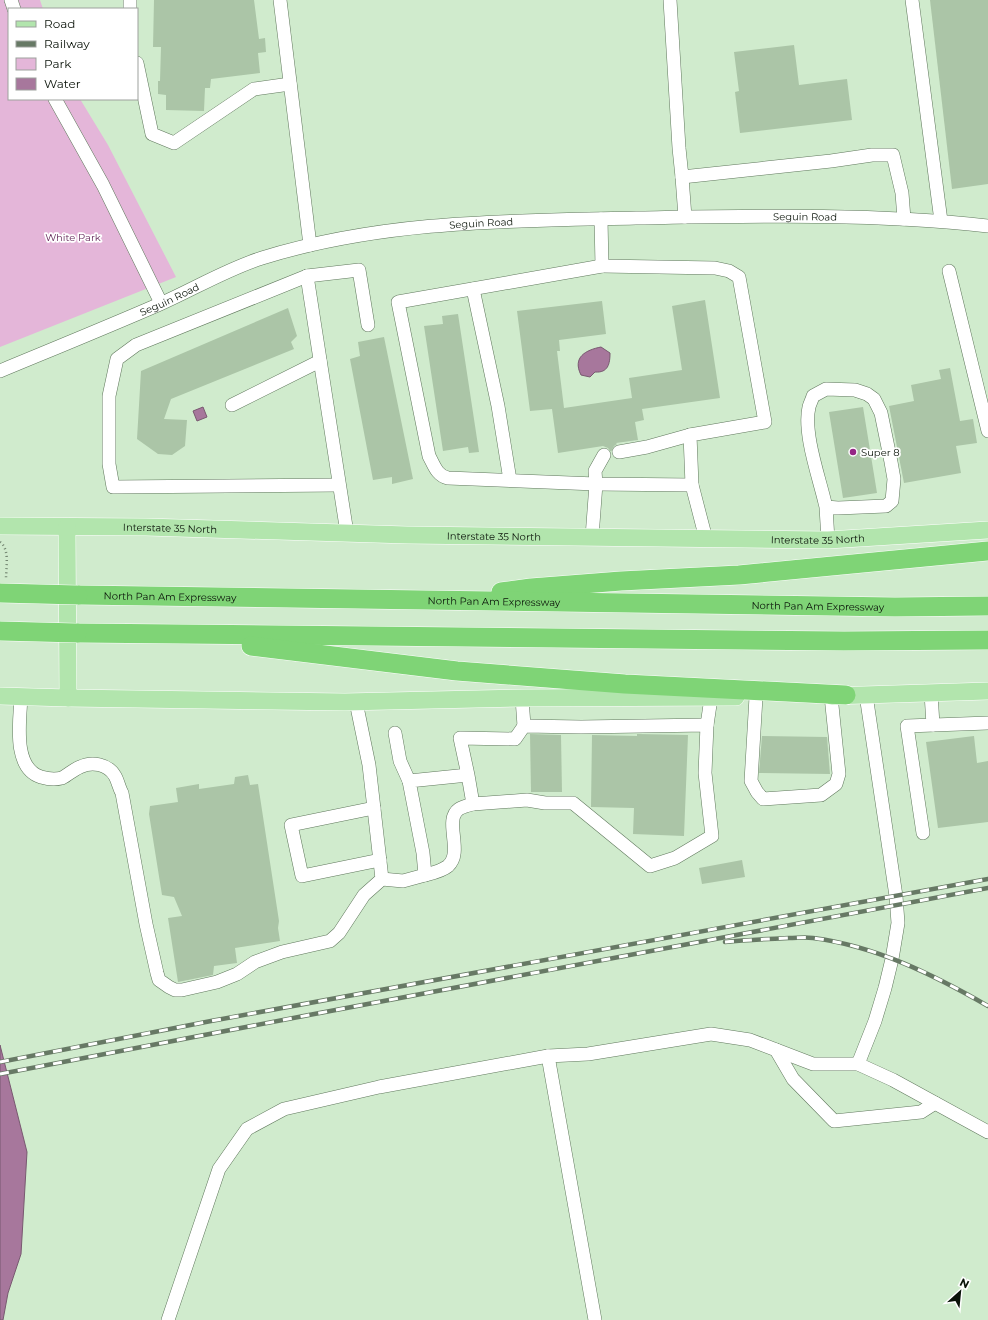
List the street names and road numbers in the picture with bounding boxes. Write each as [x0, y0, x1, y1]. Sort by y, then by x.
street label: Seguin Road [773, 210, 837, 223]
street label: Seguin Road [449, 215, 513, 231]
street label: Seguin Road [138, 280, 201, 318]
street label: Interstate 35 North [123, 520, 217, 536]
street label: Interstate 35 North [447, 529, 541, 543]
street label: Interstate 35 North [771, 531, 865, 547]
street label: North Pan Am Expressway [103, 589, 237, 604]
street label: North Pan Am Expressway [427, 594, 561, 609]
street label: North Pan Am Expressway [751, 598, 885, 613]

